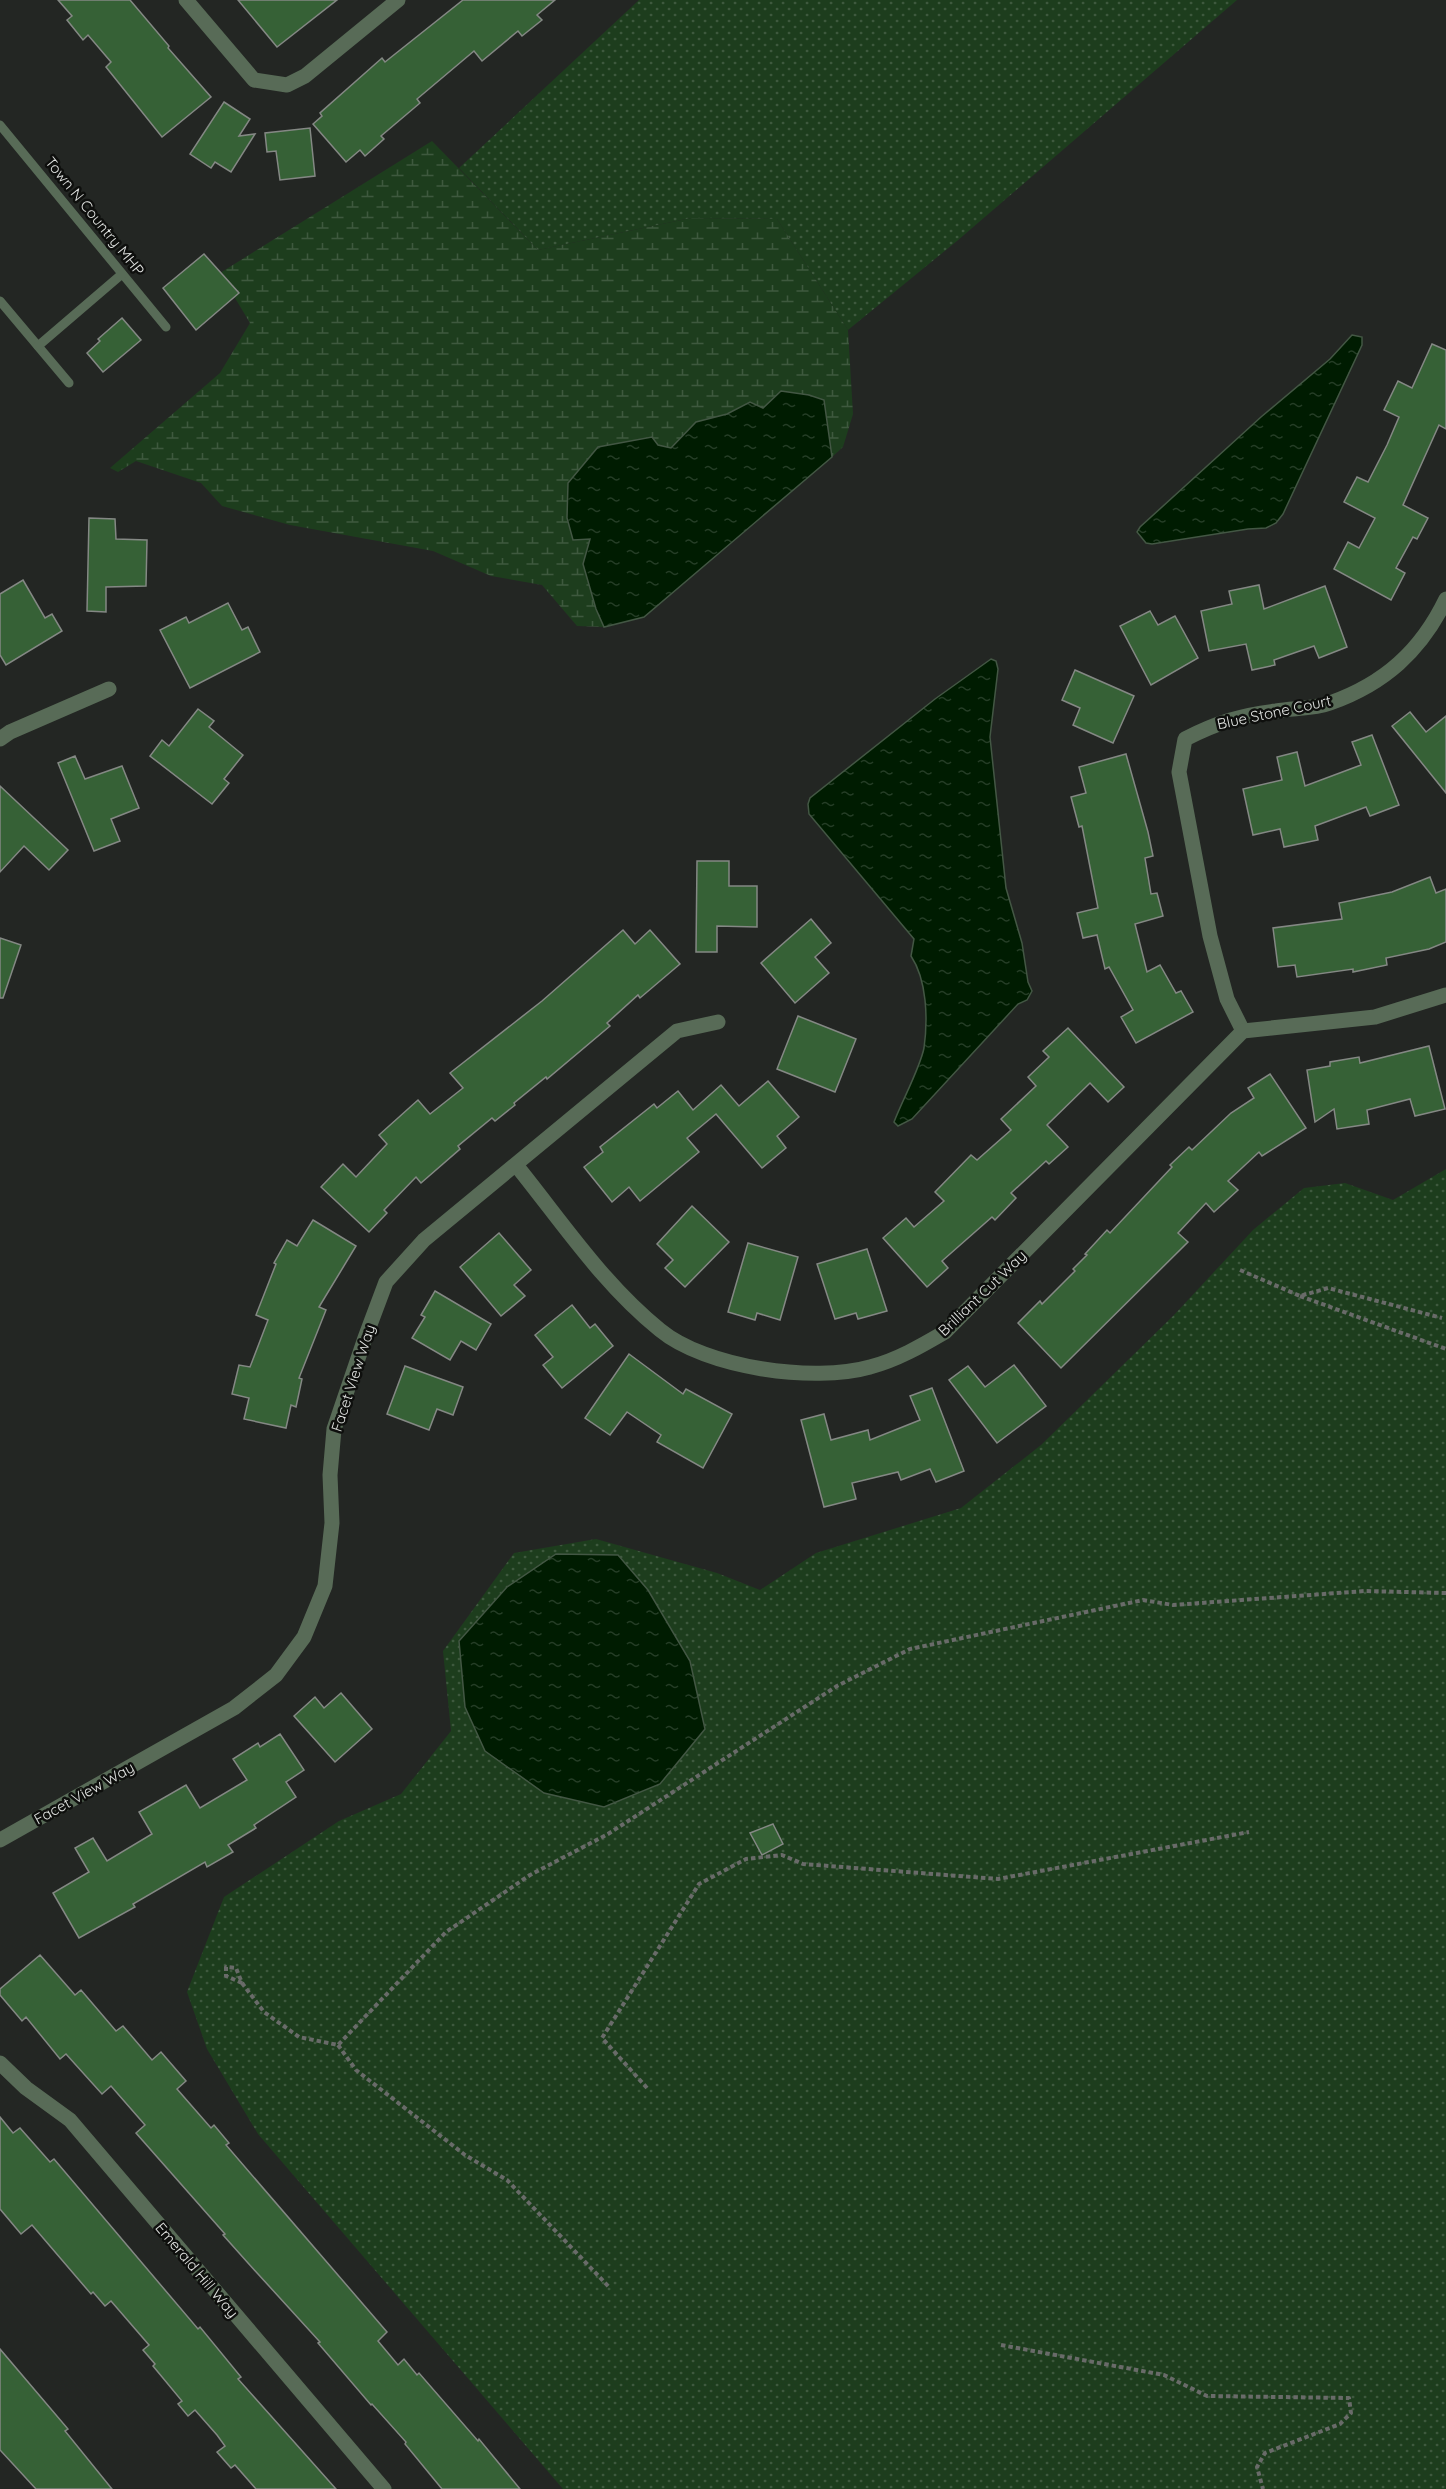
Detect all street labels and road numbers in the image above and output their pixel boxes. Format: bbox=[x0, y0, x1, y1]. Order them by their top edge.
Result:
street label: Town N Country MHP bbox=[41, 153, 149, 279]
street label: Blue Stone Court bbox=[1215, 691, 1333, 733]
street label: Brilliant Cut Way bbox=[934, 1246, 1030, 1340]
street label: Facet View Way bbox=[327, 1322, 379, 1434]
street label: Facet View Way bbox=[31, 1758, 137, 1828]
street label: Emerald Hill Way bbox=[152, 2218, 242, 2322]

